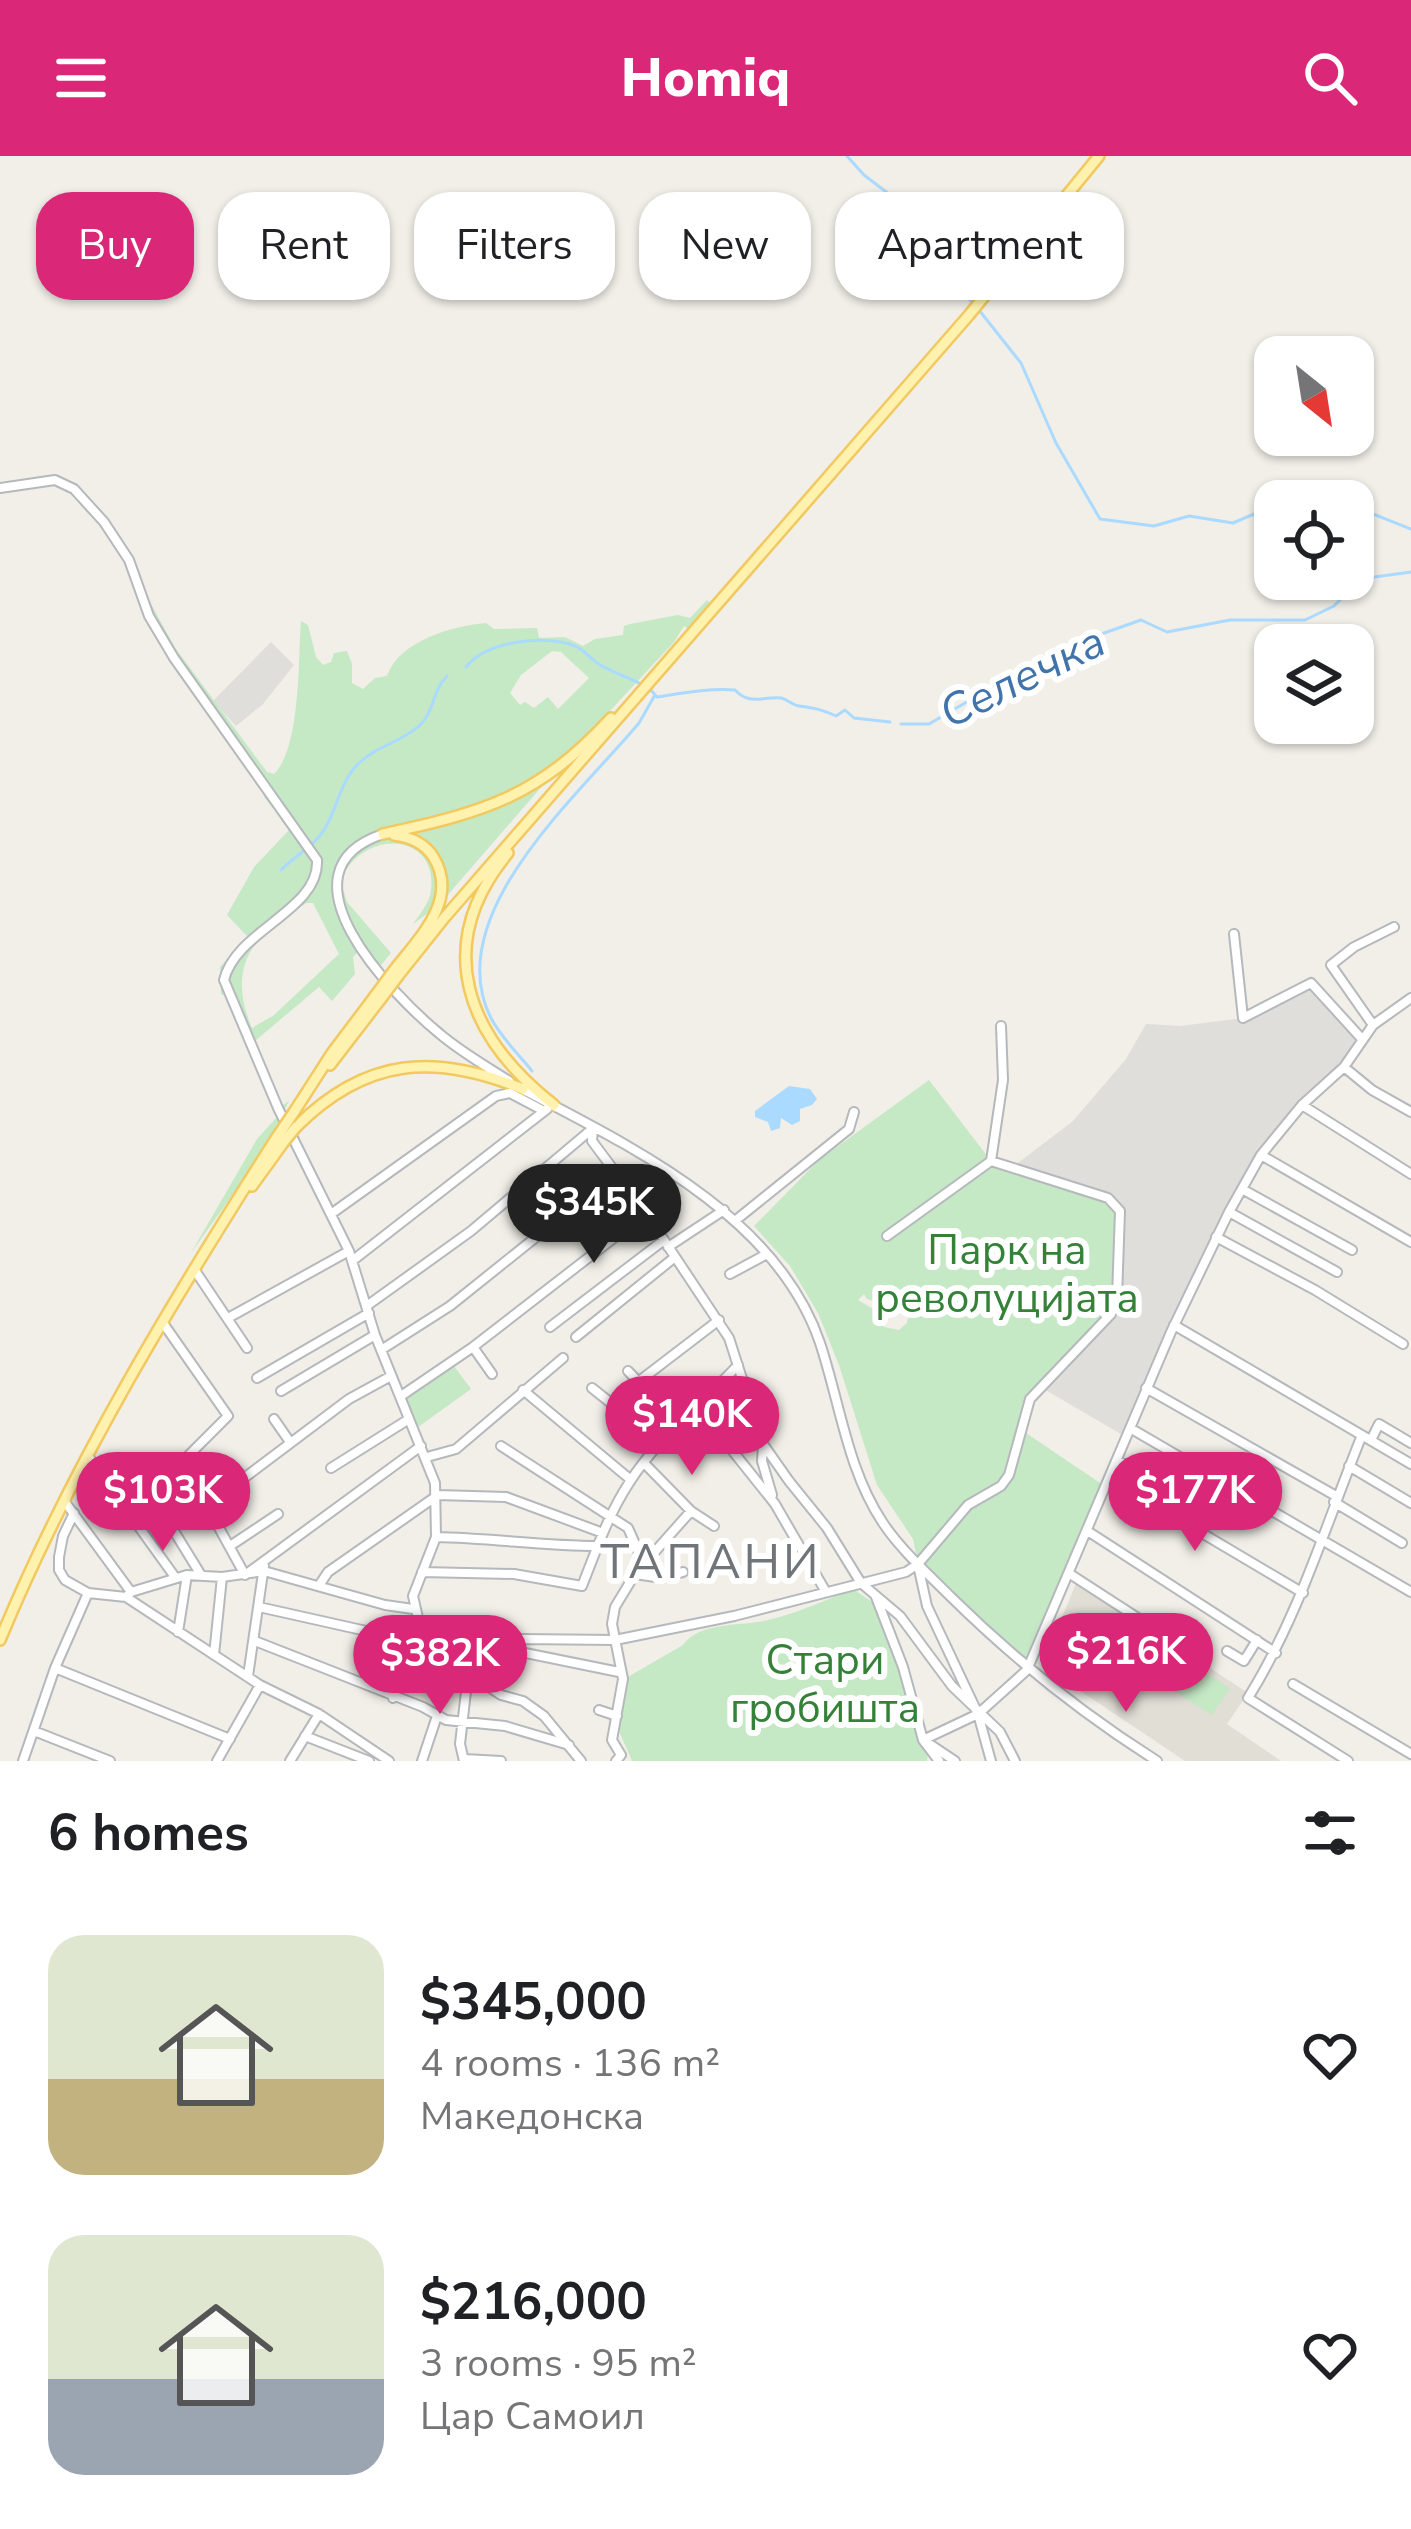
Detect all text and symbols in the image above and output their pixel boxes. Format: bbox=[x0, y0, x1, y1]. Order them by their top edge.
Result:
text: Homiq bbox=[621, 41, 790, 115]
icon: menu bbox=[48, 45, 114, 111]
icon: search bbox=[1297, 45, 1363, 111]
chip: Buy bbox=[36, 192, 194, 300]
chip: Rent bbox=[218, 192, 390, 300]
chip: Filters bbox=[414, 192, 615, 300]
chip: New bbox=[639, 192, 811, 300]
chip: Apartment bbox=[835, 192, 1124, 300]
north arrow bbox=[1254, 336, 1374, 456]
map controls bbox=[1254, 336, 1374, 744]
button: locate bbox=[1254, 480, 1374, 600]
water label: Селечка bbox=[930, 611, 1116, 744]
button: layers bbox=[1254, 624, 1374, 744]
pin: $345K bbox=[510, 1164, 678, 1266]
text: $345K bbox=[534, 1176, 654, 1229]
park label: Парк на револуцијата bbox=[875, 1222, 1139, 1327]
pin: $140K bbox=[608, 1376, 776, 1478]
text: $140K bbox=[632, 1388, 752, 1441]
pin: $103K bbox=[79, 1452, 247, 1554]
pin: $177K bbox=[1111, 1452, 1279, 1554]
text: $103K bbox=[103, 1464, 223, 1517]
text: $177K bbox=[1135, 1464, 1255, 1517]
district label: ТАПАНИ bbox=[600, 1529, 822, 1595]
pin: $216K bbox=[1042, 1613, 1210, 1715]
pin: $382K bbox=[356, 1615, 524, 1717]
text: $216K bbox=[1066, 1625, 1186, 1678]
text: $382K bbox=[380, 1627, 500, 1680]
park label: Стари гробишта bbox=[730, 1632, 920, 1737]
text: 6 homes bbox=[48, 1798, 249, 1868]
icon: filters bbox=[1297, 1800, 1363, 1866]
text: $345,000 bbox=[420, 1967, 647, 2037]
icon: home bbox=[144, 1983, 288, 2127]
icon: heart bbox=[1297, 2022, 1363, 2088]
text: 4 rooms · 136 m² bbox=[420, 2037, 720, 2090]
text: Македонска bbox=[420, 2090, 644, 2143]
text: $216,000 bbox=[420, 2267, 647, 2337]
icon: home bbox=[144, 2283, 288, 2427]
icon: heart bbox=[1297, 2322, 1363, 2388]
text: 3 rooms · 95 m² bbox=[420, 2337, 697, 2390]
text: Цар Самоил bbox=[420, 2390, 645, 2443]

